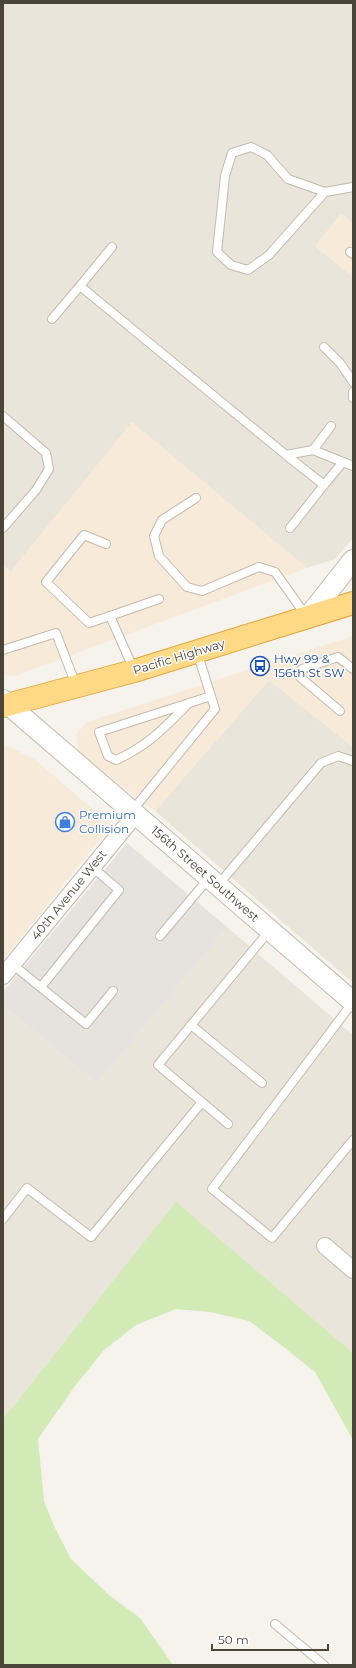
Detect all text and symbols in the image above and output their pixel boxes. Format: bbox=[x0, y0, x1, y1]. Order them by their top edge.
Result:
street label: Pacific Highway bbox=[131, 635, 227, 678]
place label: Hwy 99 & 156th St SW bbox=[274, 651, 345, 680]
bus stop icon: Hwy 99 & 156th St SW bbox=[249, 655, 271, 677]
place label: Premium Collision bbox=[79, 807, 136, 836]
shop icon: Premium Collision bbox=[54, 811, 76, 833]
street label: 156th Street Southwest bbox=[148, 823, 262, 925]
street label: 40th Avenue West bbox=[28, 847, 110, 943]
scale bar bbox=[212, 1626, 328, 1652]
text: 50 m bbox=[218, 1632, 249, 1647]

